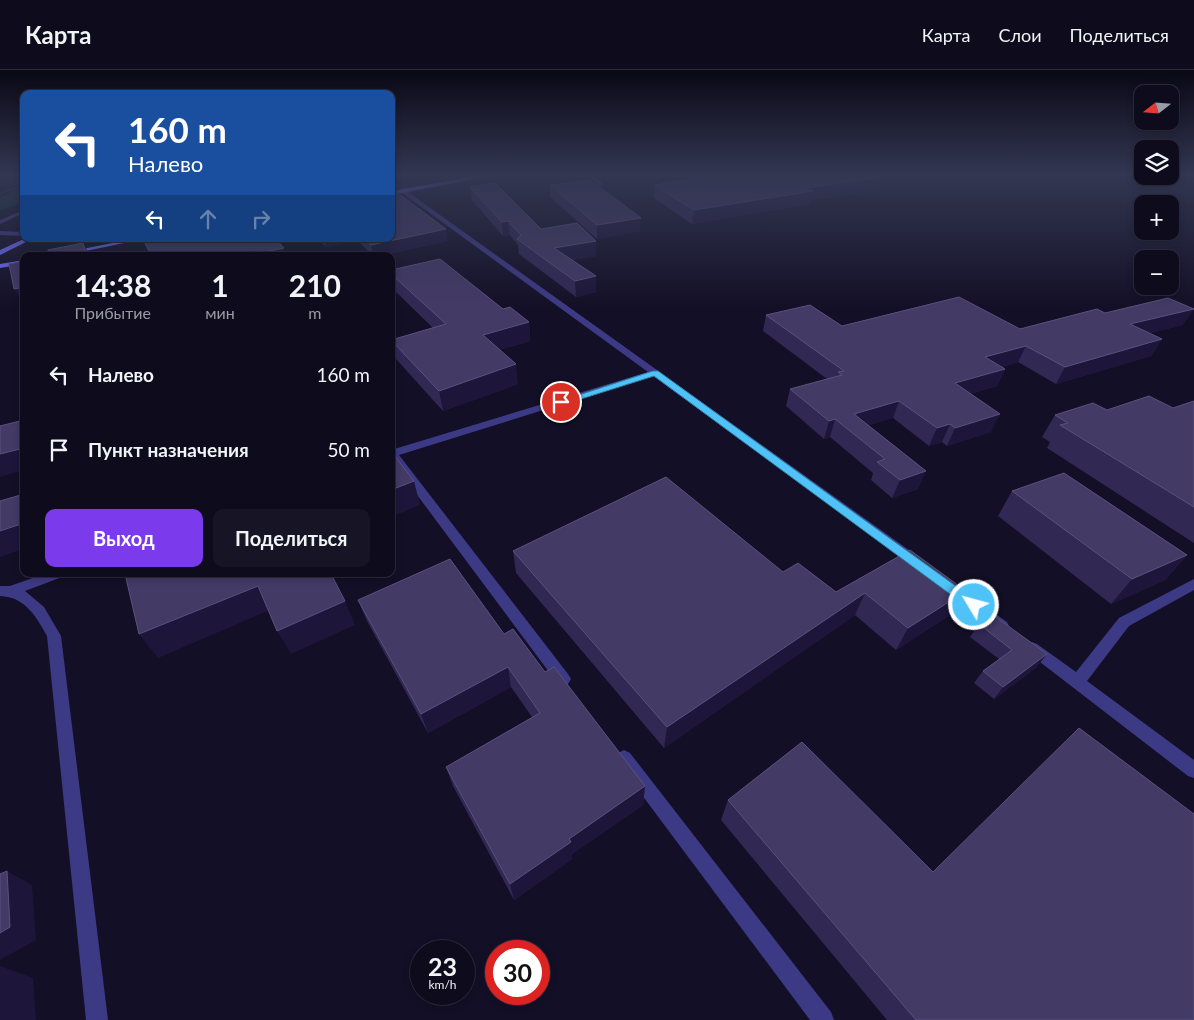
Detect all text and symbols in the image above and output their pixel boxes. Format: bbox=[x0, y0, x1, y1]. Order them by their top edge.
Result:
text: Карта bbox=[25, 20, 92, 49]
text: Карта bbox=[922, 24, 970, 46]
text: Слои bbox=[998, 24, 1042, 46]
text: Поделиться bbox=[1070, 24, 1169, 46]
north arrow bbox=[1134, 85, 1179, 130]
map controls bbox=[1134, 85, 1179, 295]
text: 160 m bbox=[128, 108, 227, 150]
icon: left bbox=[45, 110, 110, 175]
button: layers bbox=[1134, 140, 1179, 185]
text: Налево bbox=[128, 150, 203, 177]
button: + bbox=[1134, 195, 1179, 240]
icon: left bbox=[141, 205, 169, 233]
icon: ahead bbox=[194, 205, 222, 233]
icon: right bbox=[247, 205, 275, 233]
button: − bbox=[1134, 250, 1179, 295]
text: 14:38 bbox=[74, 267, 151, 303]
text: 1 bbox=[211, 267, 229, 303]
text: 210 bbox=[289, 267, 341, 303]
text: Прибытие bbox=[74, 303, 151, 322]
text: мин bbox=[205, 303, 235, 322]
text: m bbox=[308, 303, 321, 322]
icon: left bbox=[45, 361, 73, 389]
text: Налево bbox=[88, 363, 154, 386]
text: 160 m bbox=[316, 363, 370, 386]
pin bbox=[540, 381, 582, 423]
icon: arrive bbox=[547, 388, 575, 416]
icon: arrive bbox=[45, 436, 73, 464]
text: Пункт назначения bbox=[88, 438, 249, 461]
text: 50 m bbox=[327, 438, 370, 461]
button: Выход bbox=[45, 509, 203, 567]
button: Поделиться bbox=[213, 509, 370, 567]
position arrow bbox=[947, 578, 999, 630]
speed limit sign: 30 bbox=[485, 940, 550, 1005]
text: 23 bbox=[428, 951, 457, 981]
text: km/h bbox=[428, 977, 457, 992]

